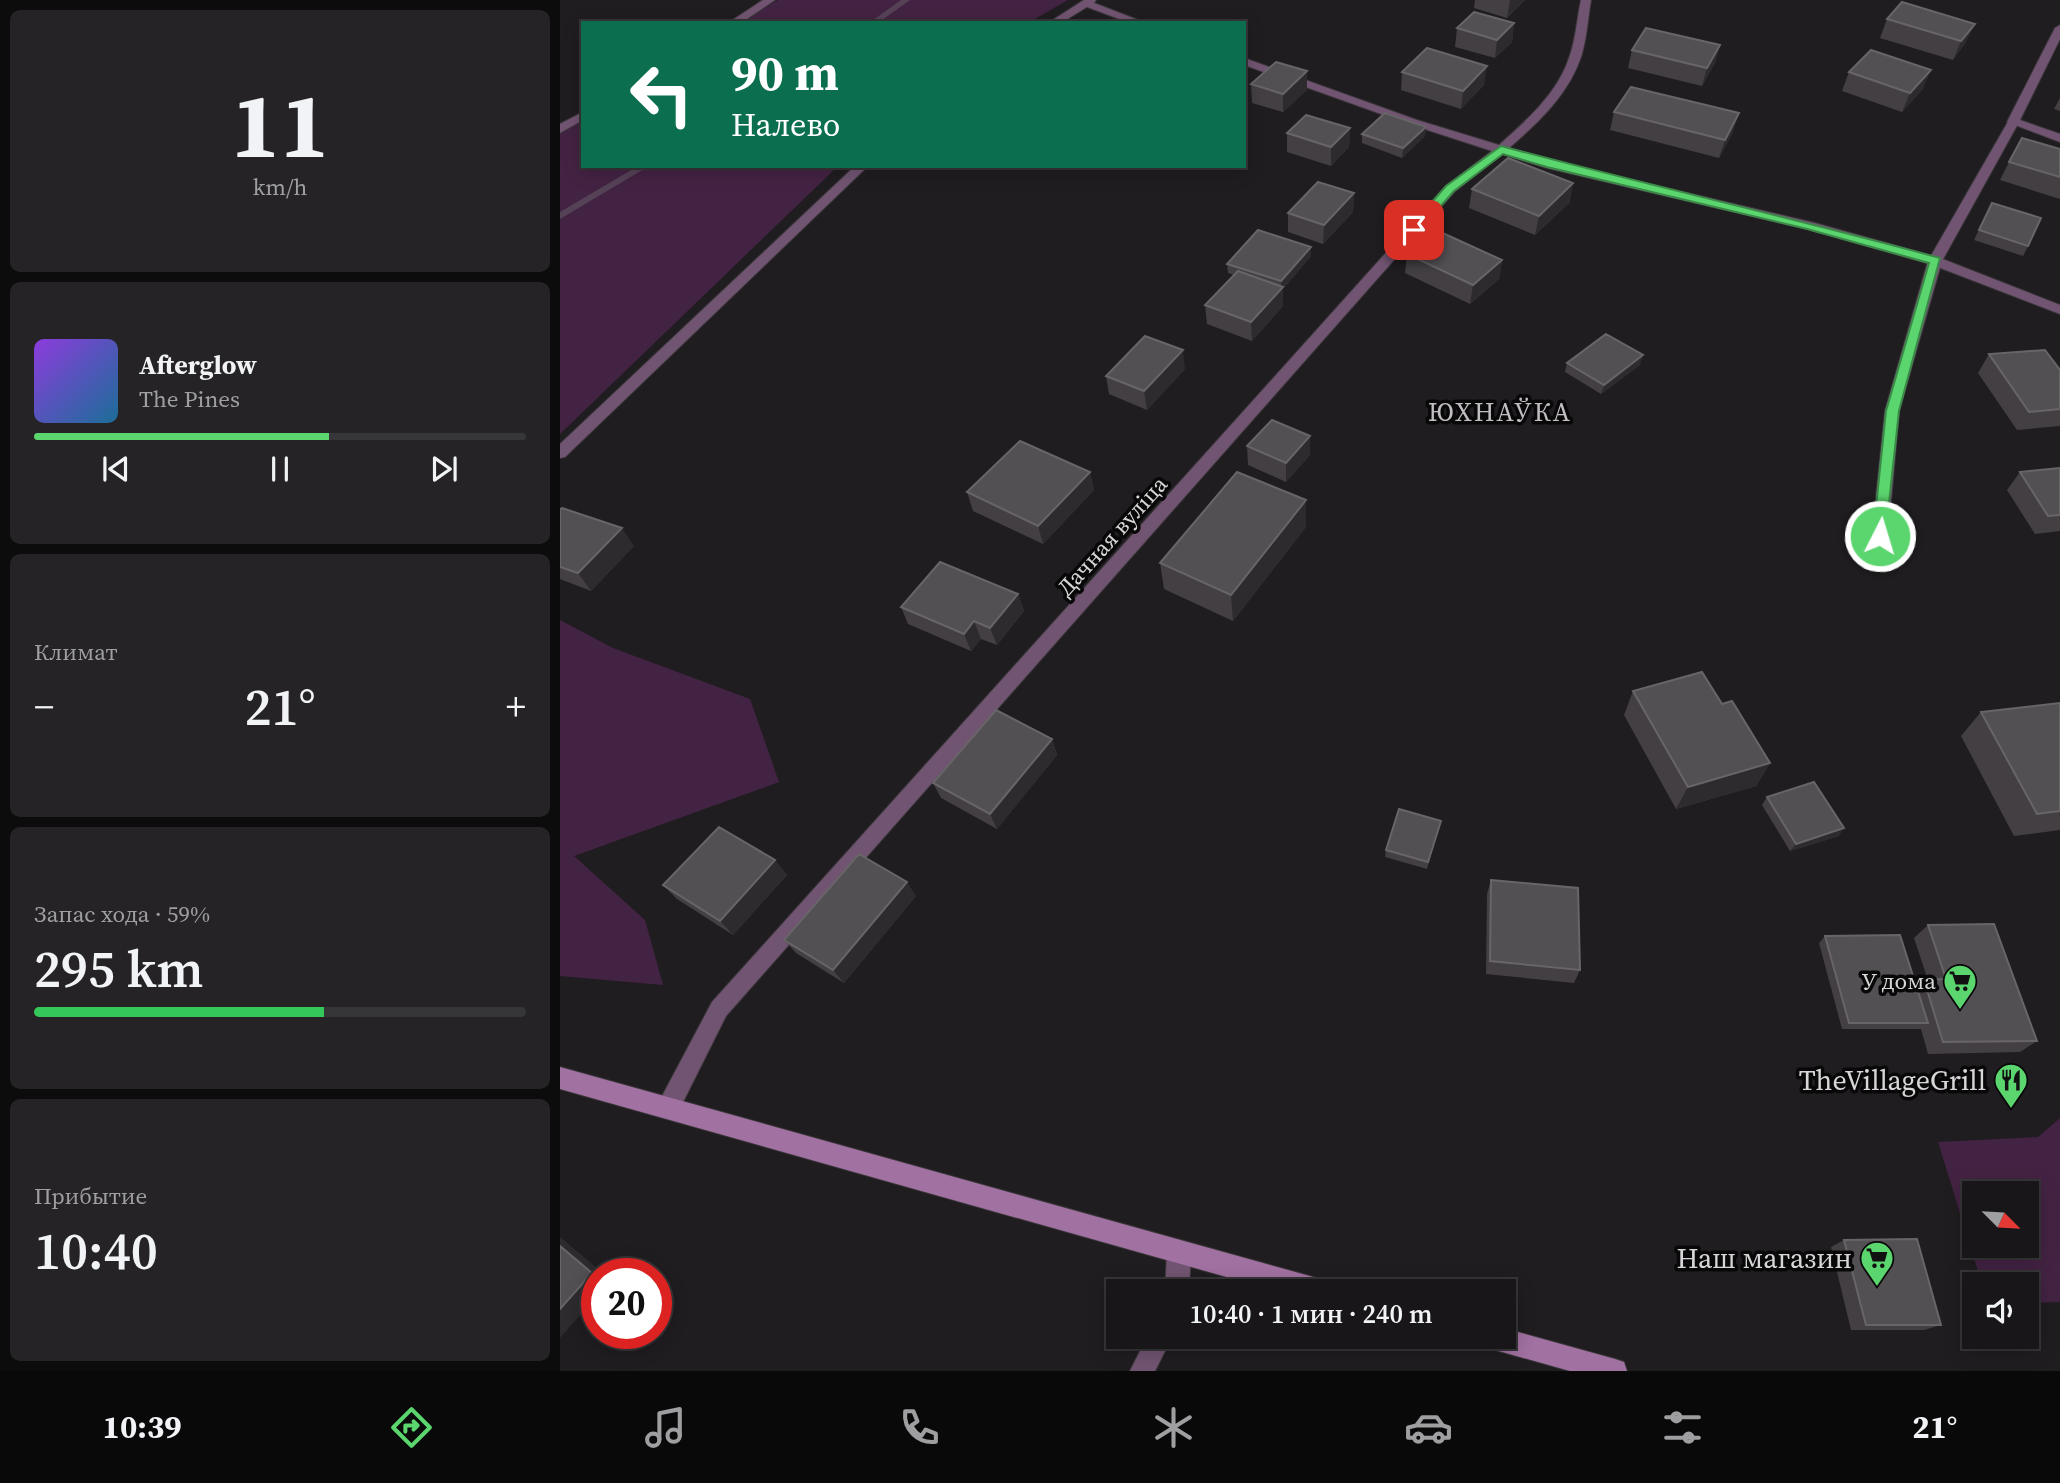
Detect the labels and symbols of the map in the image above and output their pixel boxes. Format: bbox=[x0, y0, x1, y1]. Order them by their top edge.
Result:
pin bbox=[1384, 200, 1444, 260]
district label: ЮХНАЎКА bbox=[1428, 394, 1572, 430]
street label: Дачная вуліца bbox=[1049, 469, 1175, 603]
position arrow bbox=[1843, 499, 1917, 573]
supermarket icon: У дома bbox=[1941, 962, 1979, 1011]
place label: У дома bbox=[1862, 965, 1936, 997]
place label: TheVillageGrill bbox=[1799, 1061, 1986, 1099]
restaurant icon: TheVillageGrill bbox=[1992, 1061, 2030, 1110]
north arrow bbox=[1962, 1181, 2039, 1258]
place label: Наш магазин bbox=[1676, 1239, 1852, 1277]
supermarket icon: Наш магазин bbox=[1858, 1239, 1896, 1288]
speed limit sign: 20 bbox=[581, 1258, 672, 1349]

